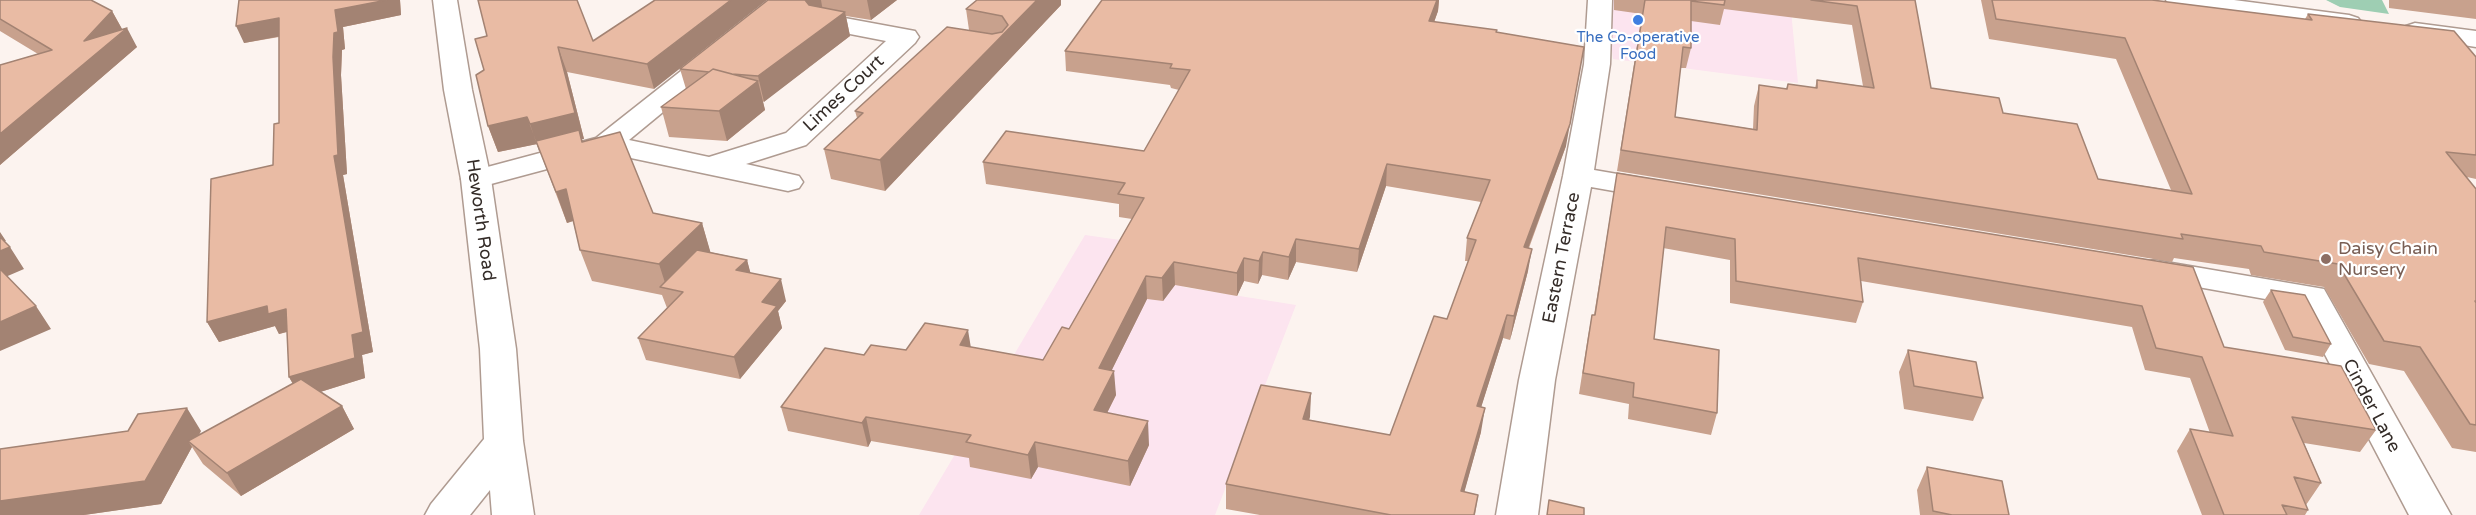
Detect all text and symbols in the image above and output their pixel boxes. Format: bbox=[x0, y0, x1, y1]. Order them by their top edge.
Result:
marker: The Co-operative Food bbox=[1631, 13, 1645, 27]
place label: The Co-operative Food bbox=[1577, 29, 1699, 64]
street label: Limes Court bbox=[799, 51, 889, 137]
street label: Heworth Road bbox=[461, 158, 499, 282]
street label: Eastern Terrace bbox=[1539, 191, 1585, 325]
place label: Daisy Chain Nursery bbox=[2338, 238, 2438, 280]
marker: Daisy Chain Nursery bbox=[2319, 252, 2333, 266]
street label: Cinder Lane bbox=[2337, 356, 2405, 456]

